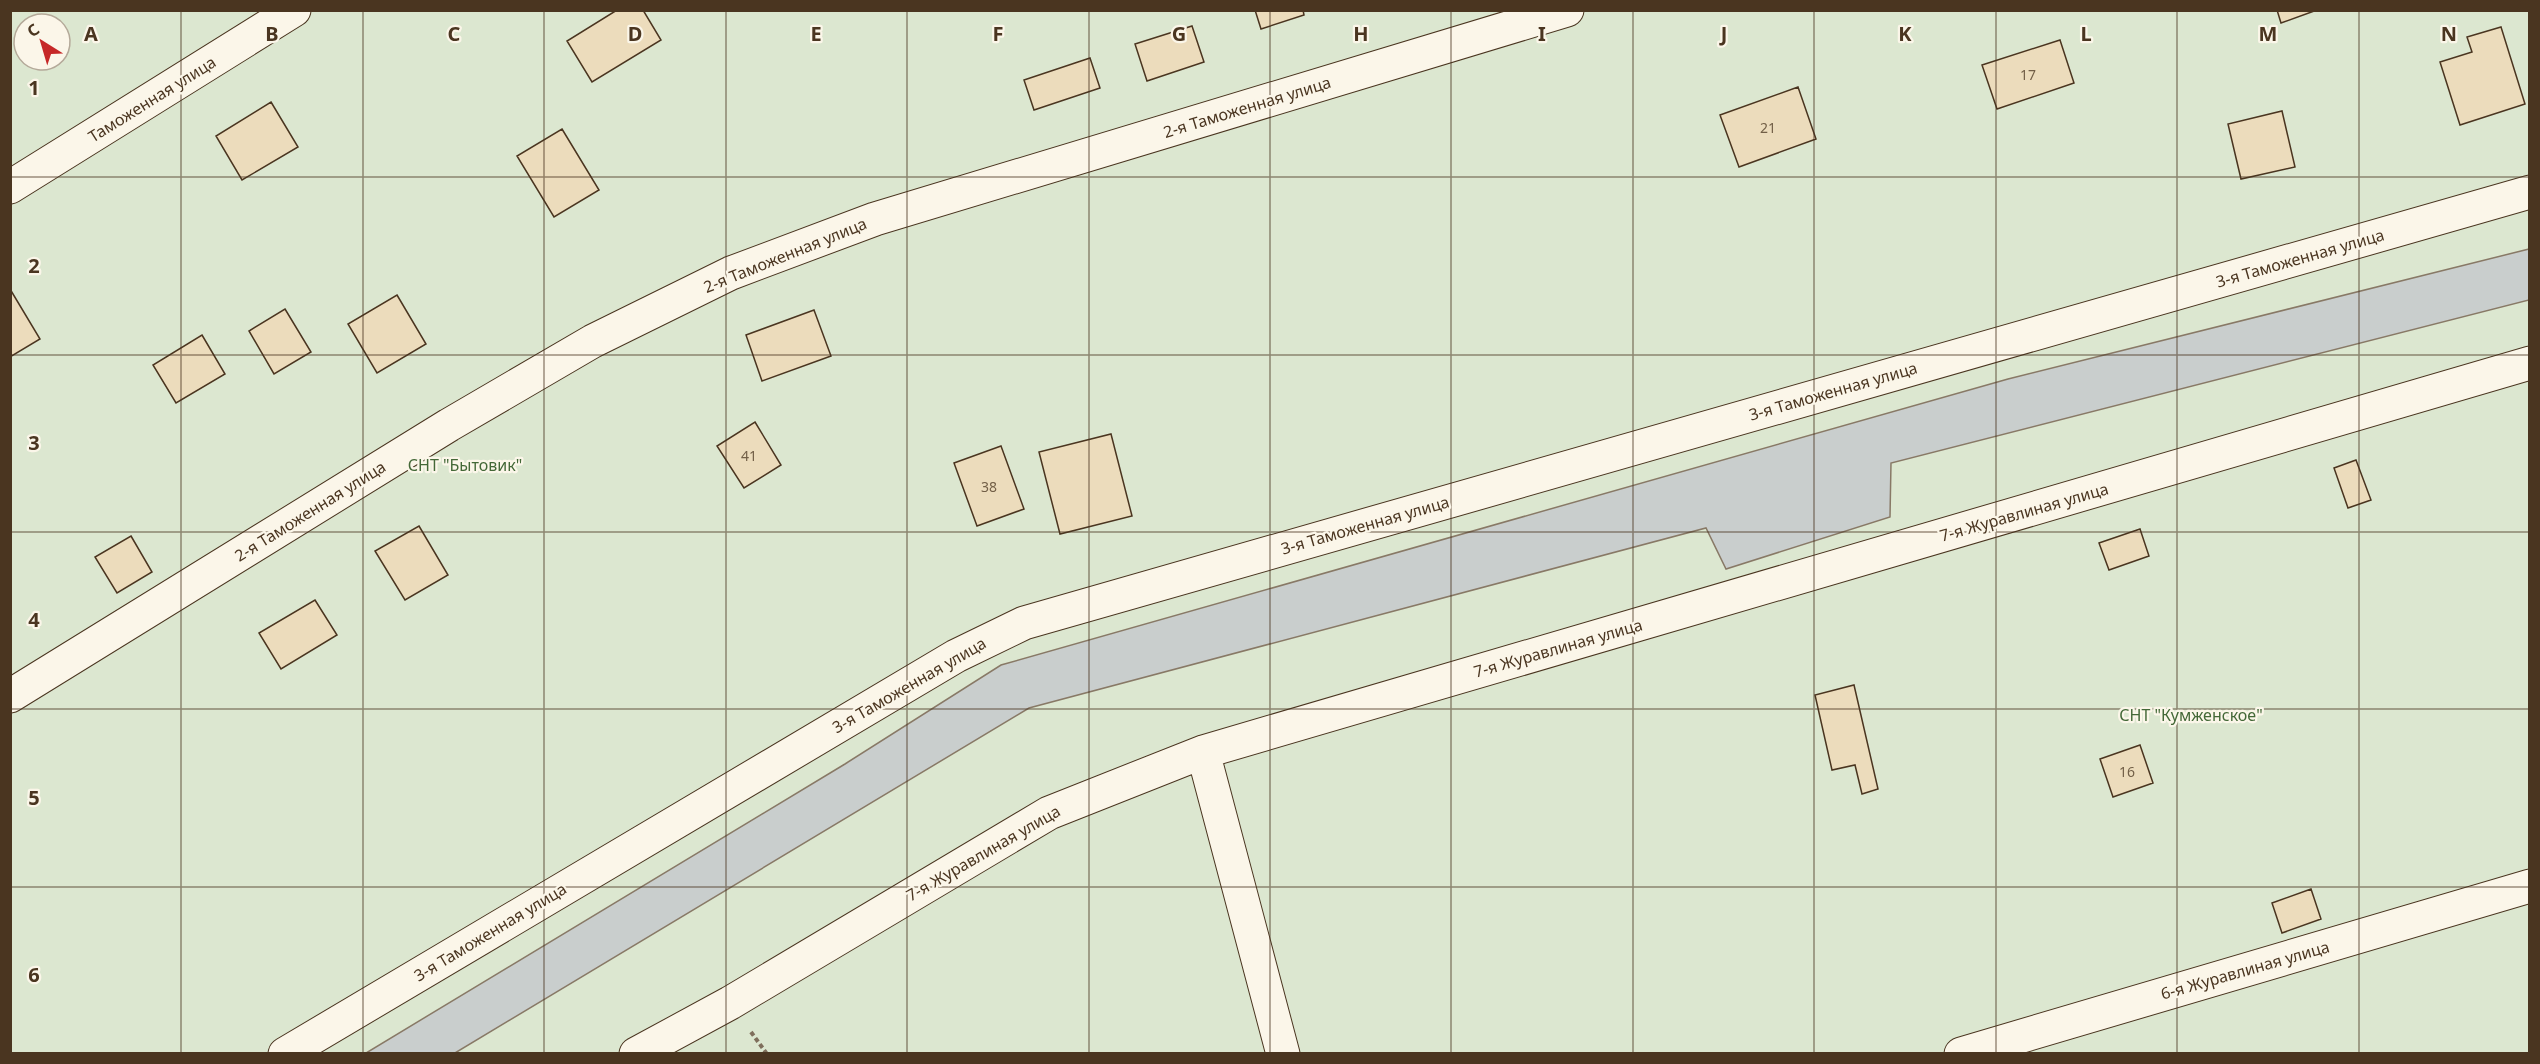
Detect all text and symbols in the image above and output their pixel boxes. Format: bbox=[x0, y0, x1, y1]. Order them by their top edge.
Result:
north arrow bbox=[12, 12, 72, 72]
text: С bbox=[22, 18, 44, 42]
text: A bbox=[84, 20, 98, 47]
text: B bbox=[265, 20, 279, 47]
text: C bbox=[448, 20, 461, 47]
text: D bbox=[628, 20, 642, 47]
text: E bbox=[810, 20, 822, 47]
text: F bbox=[993, 20, 1003, 47]
text: G bbox=[1172, 20, 1186, 47]
text: H bbox=[1353, 20, 1369, 47]
text: I bbox=[1538, 20, 1546, 47]
text: J bbox=[1719, 20, 1727, 47]
text: K bbox=[1898, 20, 1912, 47]
text: L bbox=[2080, 20, 2092, 47]
text: M bbox=[2259, 20, 2277, 47]
text: N bbox=[2441, 20, 2457, 47]
street label: Таможенная улица bbox=[84, 51, 220, 147]
house number: 17 bbox=[2020, 65, 2036, 84]
street label: 2-я Таможенная улица bbox=[1160, 71, 1334, 143]
text: 1 bbox=[28, 74, 40, 101]
house number: 21 bbox=[1760, 118, 1776, 137]
street label: 2-я Таможенная улица bbox=[700, 212, 870, 298]
street label: 3-я Таможенная улица bbox=[2213, 223, 2387, 293]
text: 2 bbox=[28, 252, 40, 279]
street label: 3-я Таможенная улица bbox=[1746, 356, 1920, 426]
text: 3 bbox=[28, 429, 40, 456]
house number: 41 bbox=[741, 446, 757, 465]
park label: СНТ "Бытовик" bbox=[408, 454, 522, 476]
street label: 2-я Таможенная улица bbox=[230, 455, 390, 567]
house number: 38 bbox=[981, 477, 997, 496]
street label: 7-я Журавлиная улица bbox=[1937, 477, 2111, 547]
street label: 3-я Таможенная улица bbox=[1278, 490, 1452, 560]
text: 4 bbox=[28, 606, 40, 633]
street label: 7-я Журавлиная улица bbox=[1471, 613, 1645, 683]
street label: 3-я Таможенная улица bbox=[828, 632, 990, 738]
park label: СНТ "Кумженское" bbox=[2119, 704, 2263, 726]
house number: 16 bbox=[2119, 762, 2135, 781]
text: 5 bbox=[28, 784, 40, 811]
street label: 7-я Журавлиная улица bbox=[902, 800, 1064, 906]
street label: 3-я Таможенная улица bbox=[410, 878, 570, 986]
street label: 6-я Журавлиная улица bbox=[2158, 935, 2332, 1005]
text: 6 bbox=[28, 961, 40, 988]

